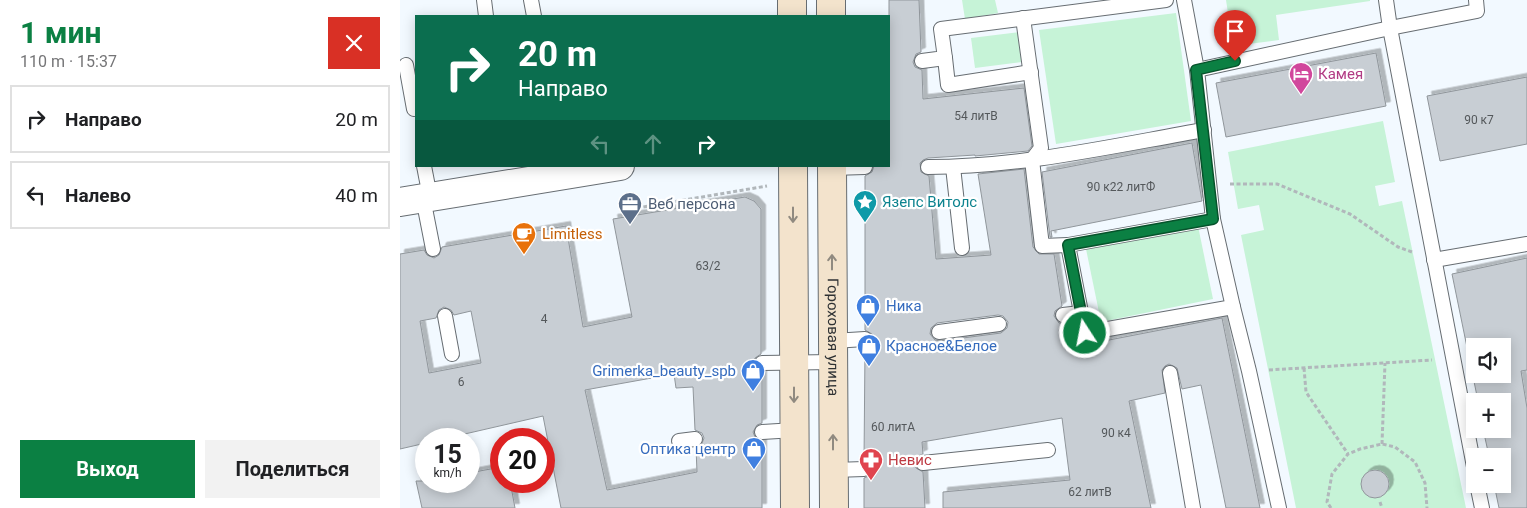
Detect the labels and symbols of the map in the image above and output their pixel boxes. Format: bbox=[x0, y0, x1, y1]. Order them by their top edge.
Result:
pin bbox=[1214, 10, 1256, 61]
hotel icon: Камея bbox=[1288, 61, 1314, 95]
place label: Камея bbox=[1318, 65, 1363, 83]
house number: 54 литВ bbox=[954, 109, 998, 123]
house number: 90 к7 bbox=[1464, 113, 1494, 127]
house number: 90 к22 литФ bbox=[1087, 180, 1155, 194]
place icon: Язепс Витолс bbox=[852, 189, 878, 223]
office icon: Веб персона bbox=[617, 191, 643, 225]
place label: Язепс Витолс bbox=[882, 193, 977, 211]
place label: Веб персона bbox=[648, 195, 736, 213]
one-way arrow bbox=[788, 206, 798, 223]
cafe icon: Limitless bbox=[511, 221, 537, 255]
place label: Limitless bbox=[542, 225, 603, 243]
one-way arrow bbox=[827, 254, 837, 270]
house number: 63/2 bbox=[695, 259, 721, 273]
street label: Гороховая улица bbox=[824, 278, 842, 396]
shop icon: Ника bbox=[855, 293, 881, 327]
place label: Ника bbox=[886, 297, 922, 315]
position arrow bbox=[1058, 306, 1110, 358]
house number: 4 bbox=[541, 312, 548, 326]
shop icon: Красное&Белое bbox=[856, 333, 882, 367]
place label: Красное&Белое bbox=[886, 337, 997, 355]
shop icon: Grimerka_beauty_spb bbox=[740, 358, 766, 392]
place label: Grimerka_beauty_spb bbox=[592, 362, 736, 380]
house number: 6 bbox=[458, 375, 465, 389]
one-way arrow bbox=[789, 386, 799, 403]
house number: 60 литА bbox=[871, 420, 915, 434]
house number: 90 к4 bbox=[1101, 426, 1131, 440]
speed limit sign: 20 bbox=[490, 428, 555, 493]
one-way arrow bbox=[828, 434, 838, 450]
shop icon: Оптика центр bbox=[741, 436, 767, 470]
place label: Оптика центр bbox=[640, 440, 736, 458]
pharmacy icon: Невис bbox=[858, 447, 884, 481]
place label: Невис bbox=[888, 451, 932, 469]
house number: 62 литВ bbox=[1068, 485, 1112, 499]

